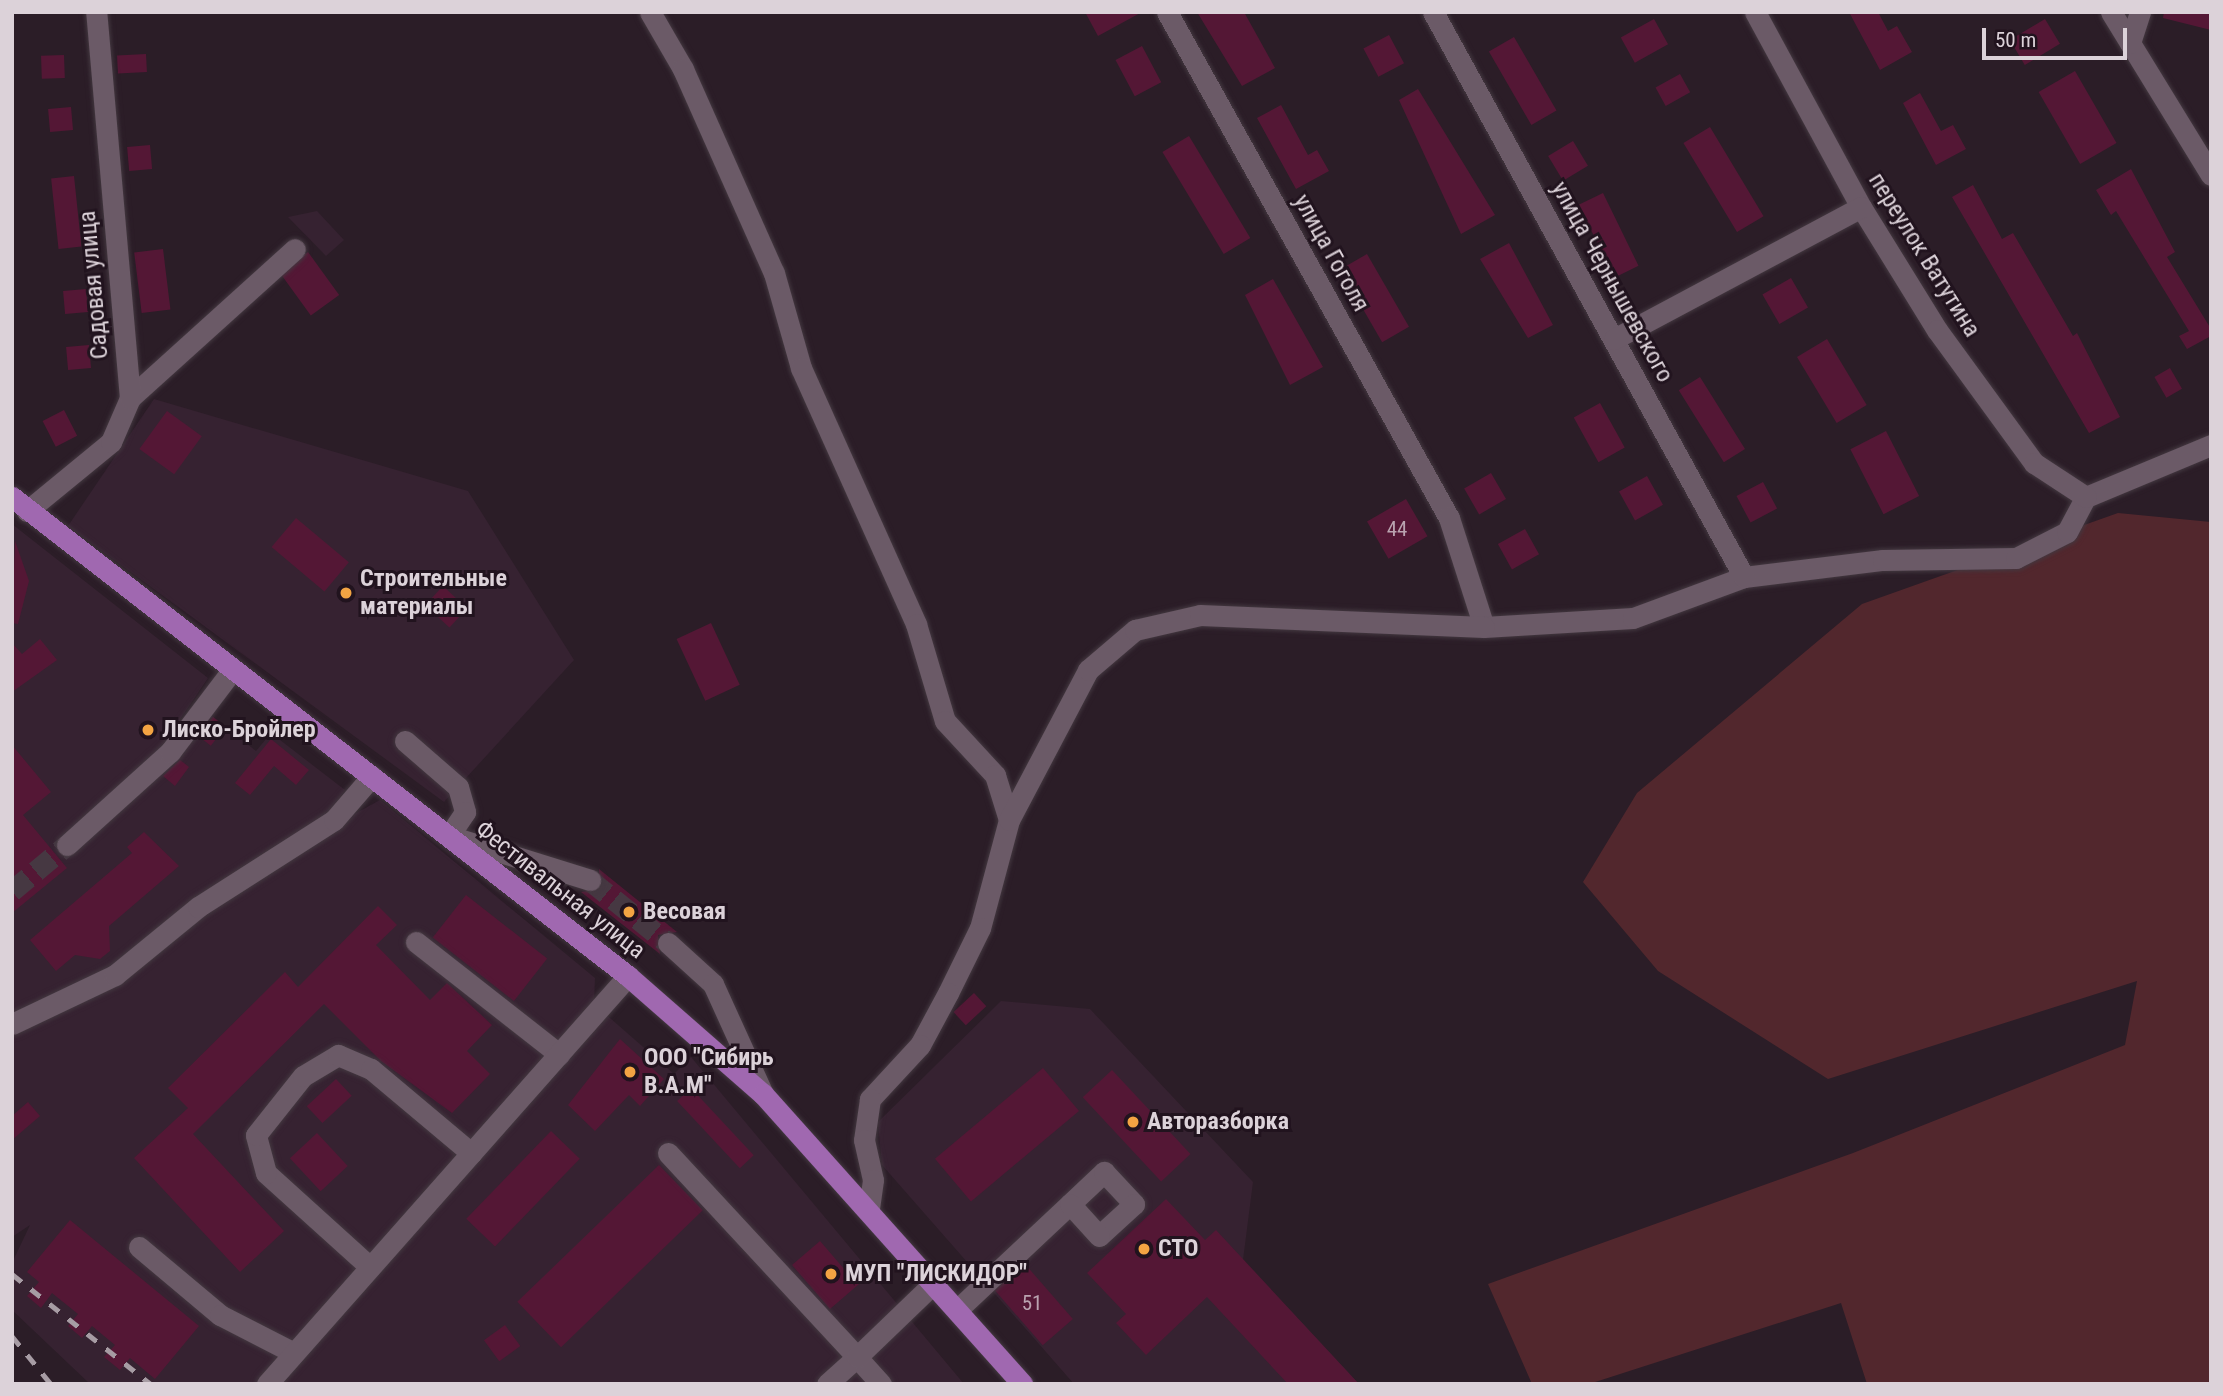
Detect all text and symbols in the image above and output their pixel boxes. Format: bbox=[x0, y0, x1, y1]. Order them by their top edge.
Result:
scale bar bbox=[1985, 14, 2130, 58]
text: 50 m bbox=[1995, 28, 2036, 52]
street label: переулок Ватутина bbox=[1862, 168, 1986, 342]
street label: улица Чернышевского bbox=[1545, 177, 1679, 387]
street label: улица Гоголя bbox=[1287, 189, 1375, 317]
street label: Садовая улица bbox=[73, 210, 115, 360]
house number: 44 bbox=[1387, 516, 1407, 542]
place label: Строительные материалы bbox=[360, 565, 507, 621]
marker: Строительные материалы bbox=[338, 585, 354, 601]
place label: Лиско-Бройлер bbox=[162, 716, 316, 744]
marker: Лиско-Бройлер bbox=[140, 722, 156, 738]
street label: Фестивальная улица bbox=[470, 815, 650, 965]
place label: Весовая bbox=[643, 898, 726, 926]
marker: Весовая bbox=[621, 904, 637, 920]
place label: ООО "Сибирь В.А.М" bbox=[644, 1044, 774, 1100]
marker: ООО "Сибирь В.А.М" bbox=[622, 1064, 638, 1080]
place label: Авторазборка bbox=[1147, 1108, 1289, 1136]
marker: Авторазборка bbox=[1125, 1114, 1141, 1130]
place label: СТО bbox=[1158, 1235, 1199, 1263]
marker: СТО bbox=[1136, 1241, 1152, 1257]
place label: МУП "ЛИСКИДОР" bbox=[845, 1260, 1027, 1288]
marker: МУП "ЛИСКИДОР" bbox=[823, 1266, 839, 1282]
house number: 51 bbox=[1022, 1290, 1042, 1316]

